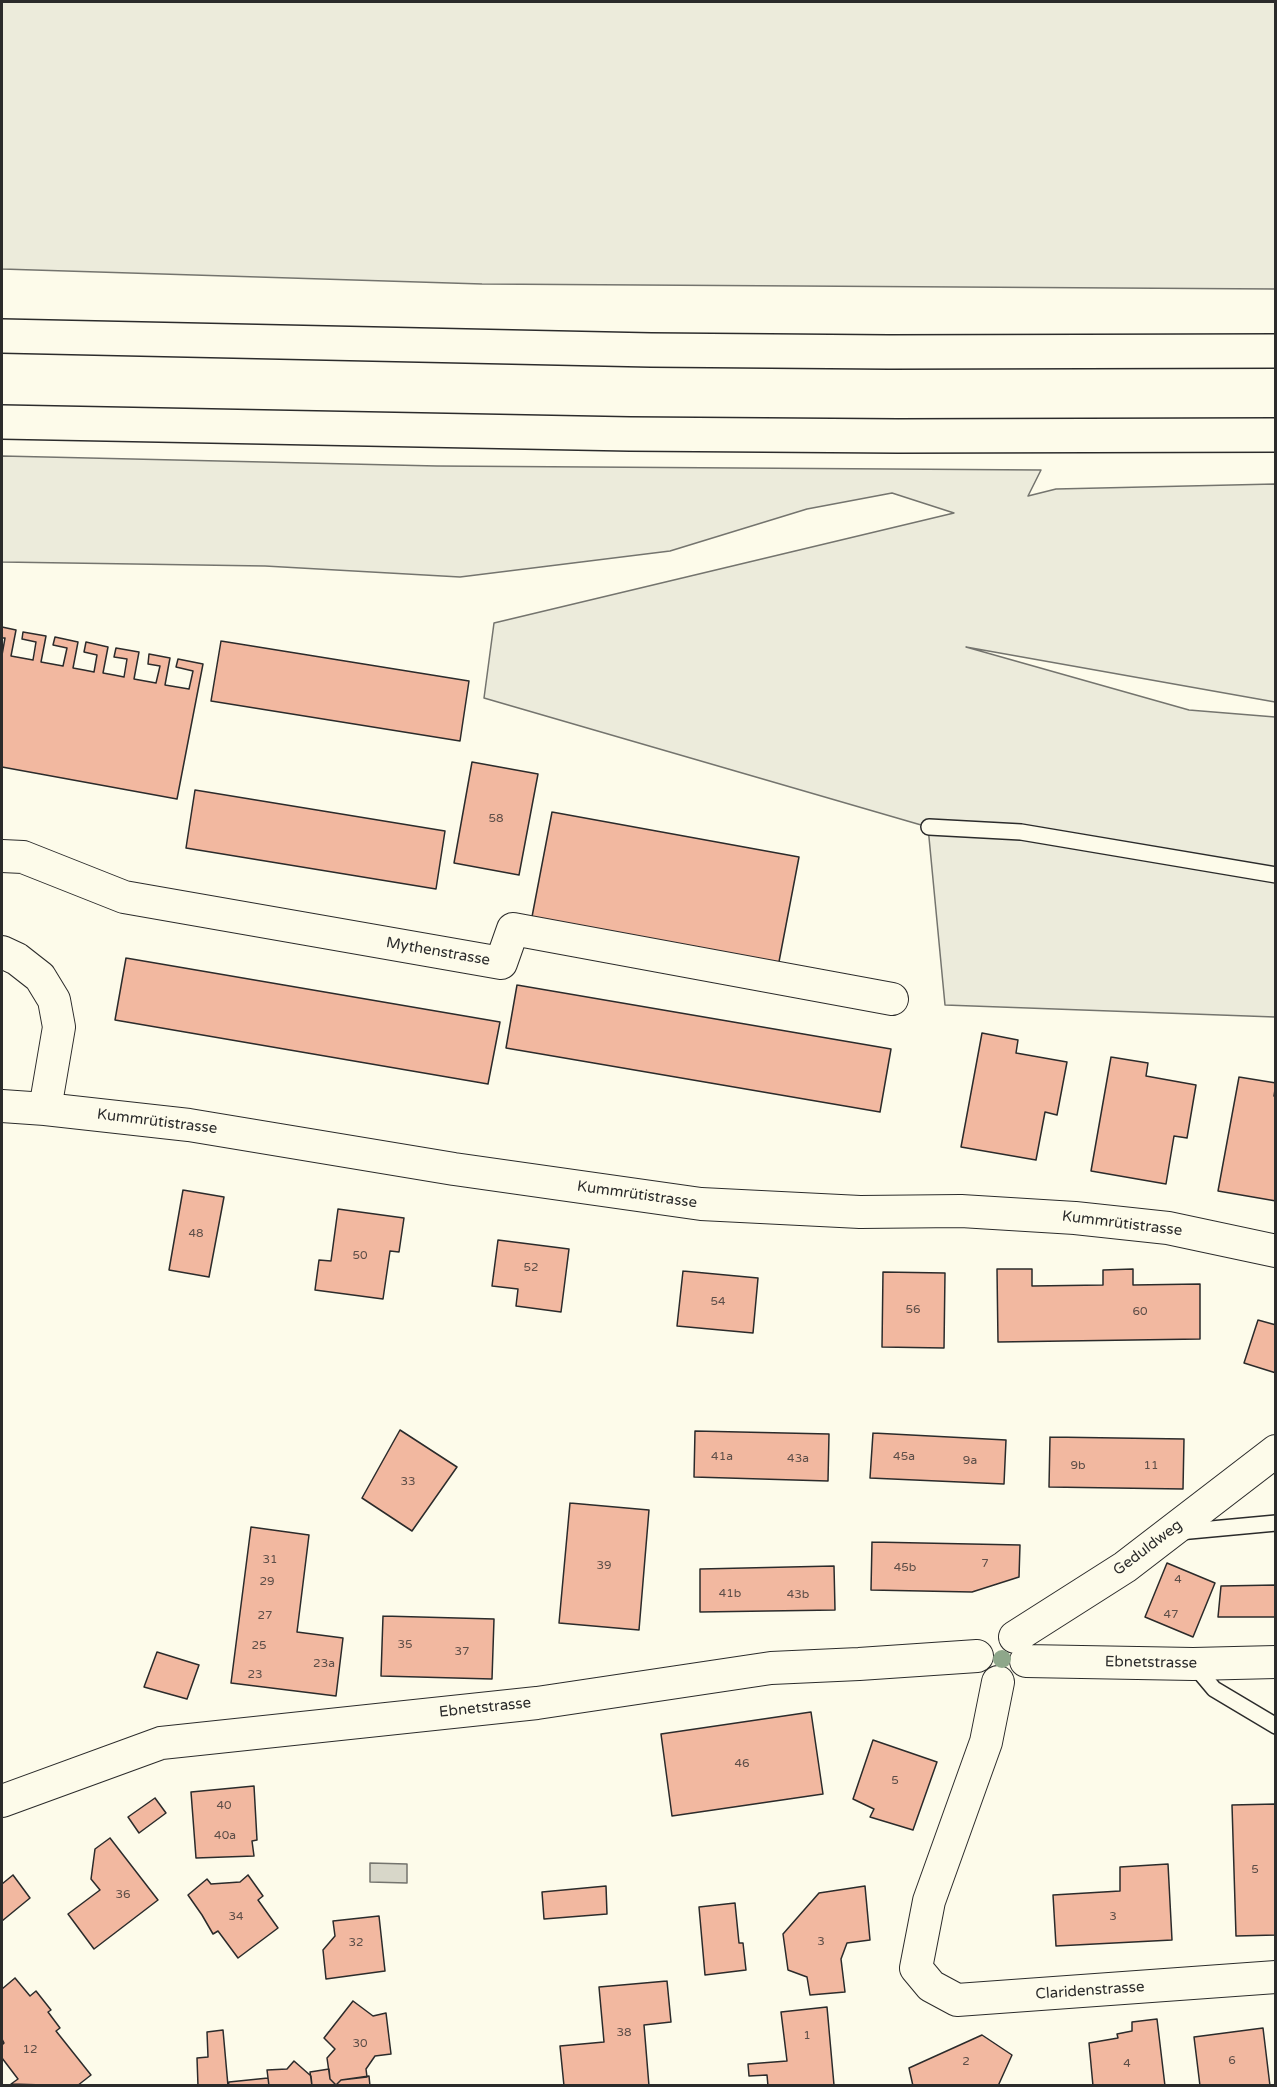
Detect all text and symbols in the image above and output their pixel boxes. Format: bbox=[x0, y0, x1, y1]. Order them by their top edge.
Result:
house number: 58 bbox=[488, 812, 504, 826]
street label: Mythenstrasse bbox=[385, 934, 491, 970]
street label: Kummrütistrasse bbox=[96, 1106, 218, 1138]
street label: Kummrütistrasse bbox=[576, 1178, 698, 1212]
street label: Kummrütistrasse bbox=[1061, 1208, 1183, 1240]
house number: 48 bbox=[188, 1227, 204, 1241]
house number: 50 bbox=[352, 1249, 368, 1263]
house number: 52 bbox=[523, 1261, 539, 1275]
house number: 54 bbox=[710, 1295, 726, 1309]
house number: 56 bbox=[905, 1303, 921, 1317]
house number: 60 bbox=[1132, 1305, 1148, 1319]
house number: 41a bbox=[711, 1450, 733, 1464]
house number: 45a bbox=[893, 1450, 915, 1464]
house number: 43a bbox=[787, 1452, 809, 1466]
house number: 9a bbox=[963, 1454, 977, 1468]
house number: 9b bbox=[1070, 1459, 1086, 1473]
house number: 11 bbox=[1143, 1459, 1159, 1473]
house number: 33 bbox=[400, 1475, 416, 1489]
street label: Geduldweg bbox=[1110, 1516, 1186, 1580]
house number: 31 bbox=[262, 1553, 278, 1567]
house number: 7 bbox=[981, 1557, 989, 1571]
house number: 39 bbox=[596, 1559, 612, 1573]
house number: 45b bbox=[894, 1561, 916, 1575]
house number: 4 bbox=[1174, 1573, 1182, 1587]
house number: 29 bbox=[259, 1575, 275, 1589]
house number: 41b bbox=[719, 1587, 741, 1601]
house number: 43b bbox=[787, 1588, 809, 1602]
house number: 47 bbox=[1163, 1608, 1179, 1622]
house number: 27 bbox=[257, 1609, 273, 1623]
house number: 35 bbox=[397, 1638, 413, 1652]
house number: 25 bbox=[251, 1639, 267, 1653]
house number: 37 bbox=[454, 1645, 470, 1659]
street label: Ebnetstrasse bbox=[1105, 1653, 1197, 1673]
house number: 23a bbox=[313, 1657, 335, 1671]
house number: 23 bbox=[247, 1668, 263, 1682]
street label: Ebnetstrasse bbox=[438, 1694, 532, 1722]
house number: 46 bbox=[734, 1757, 750, 1771]
house number: 5 bbox=[891, 1774, 899, 1788]
house number: 40 bbox=[216, 1799, 232, 1813]
house number: 40a bbox=[214, 1829, 236, 1843]
house number: 5 bbox=[1251, 1863, 1259, 1877]
house number: 36 bbox=[115, 1888, 131, 1902]
house number: 34 bbox=[228, 1910, 244, 1924]
house number: 3 bbox=[1109, 1910, 1117, 1924]
house number: 3 bbox=[817, 1935, 825, 1949]
house number: 32 bbox=[348, 1936, 364, 1950]
street label: Claridenstrasse bbox=[1035, 1978, 1145, 2004]
house number: 38 bbox=[616, 2026, 632, 2040]
house number: 1 bbox=[803, 2029, 811, 2043]
house number: 30 bbox=[352, 2037, 368, 2051]
house number: 12 bbox=[22, 2043, 38, 2057]
house number: 6 bbox=[1228, 2054, 1236, 2068]
house number: 2 bbox=[962, 2055, 970, 2069]
house number: 4 bbox=[1123, 2057, 1131, 2071]

